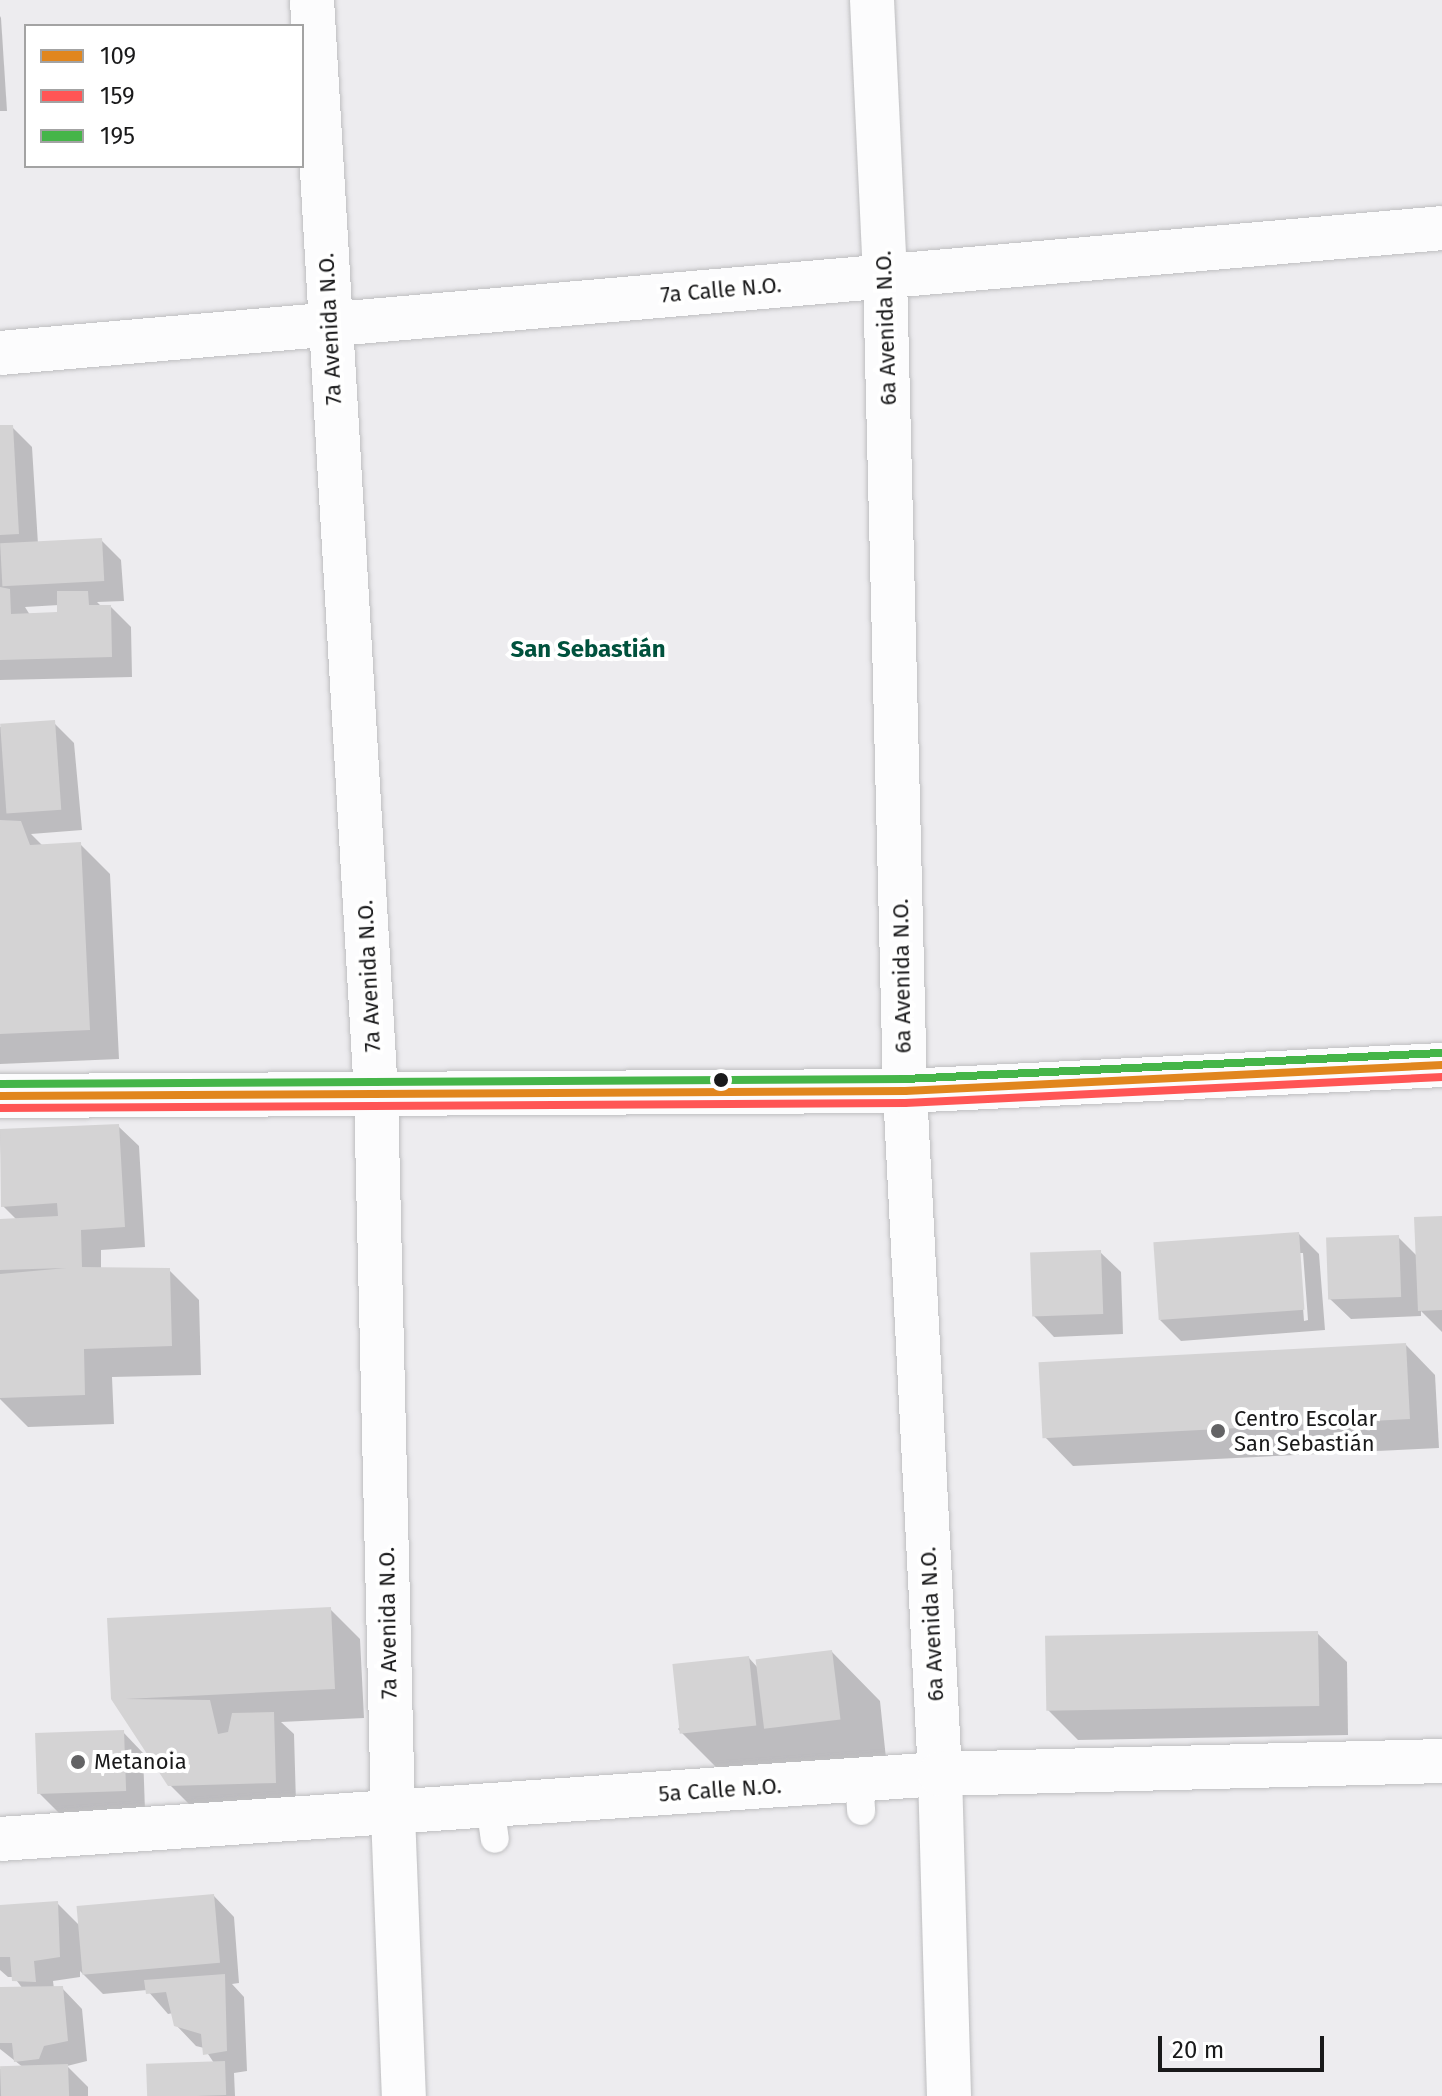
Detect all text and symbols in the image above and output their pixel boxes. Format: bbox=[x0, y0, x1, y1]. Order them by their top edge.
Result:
legend bbox=[24, 24, 304, 168]
text: 109 bbox=[100, 42, 136, 70]
text: 159 bbox=[100, 82, 135, 110]
text: 195 bbox=[100, 122, 135, 150]
street label: 6a Avenida N.O. bbox=[870, 250, 902, 406]
street label: 7a Avenida N.O. bbox=[313, 252, 347, 406]
street label: 7a Calle N.O. bbox=[659, 272, 783, 308]
district label: San Sebastián bbox=[510, 636, 666, 664]
street label: 6a Avenida N.O. bbox=[887, 898, 917, 1054]
street label: 7a Avenida N.O. bbox=[352, 899, 386, 1053]
unlabelled marker bbox=[713, 1072, 729, 1088]
place label: Centro Escolar San Sebastián bbox=[1234, 1405, 1377, 1456]
marker: Centro Escolar San Sebastián bbox=[1209, 1422, 1227, 1440]
street label: 6a Avenida N.O. bbox=[915, 1546, 949, 1702]
street label: 7a Avenida N.O. bbox=[373, 1547, 403, 1699]
place label: Metanoia bbox=[94, 1749, 187, 1775]
marker: Metanoia bbox=[69, 1753, 87, 1771]
street label: 5a Calle N.O. bbox=[658, 1773, 782, 1807]
scale bar bbox=[1162, 2020, 1328, 2070]
text: 20 m bbox=[1172, 2036, 1224, 2064]

